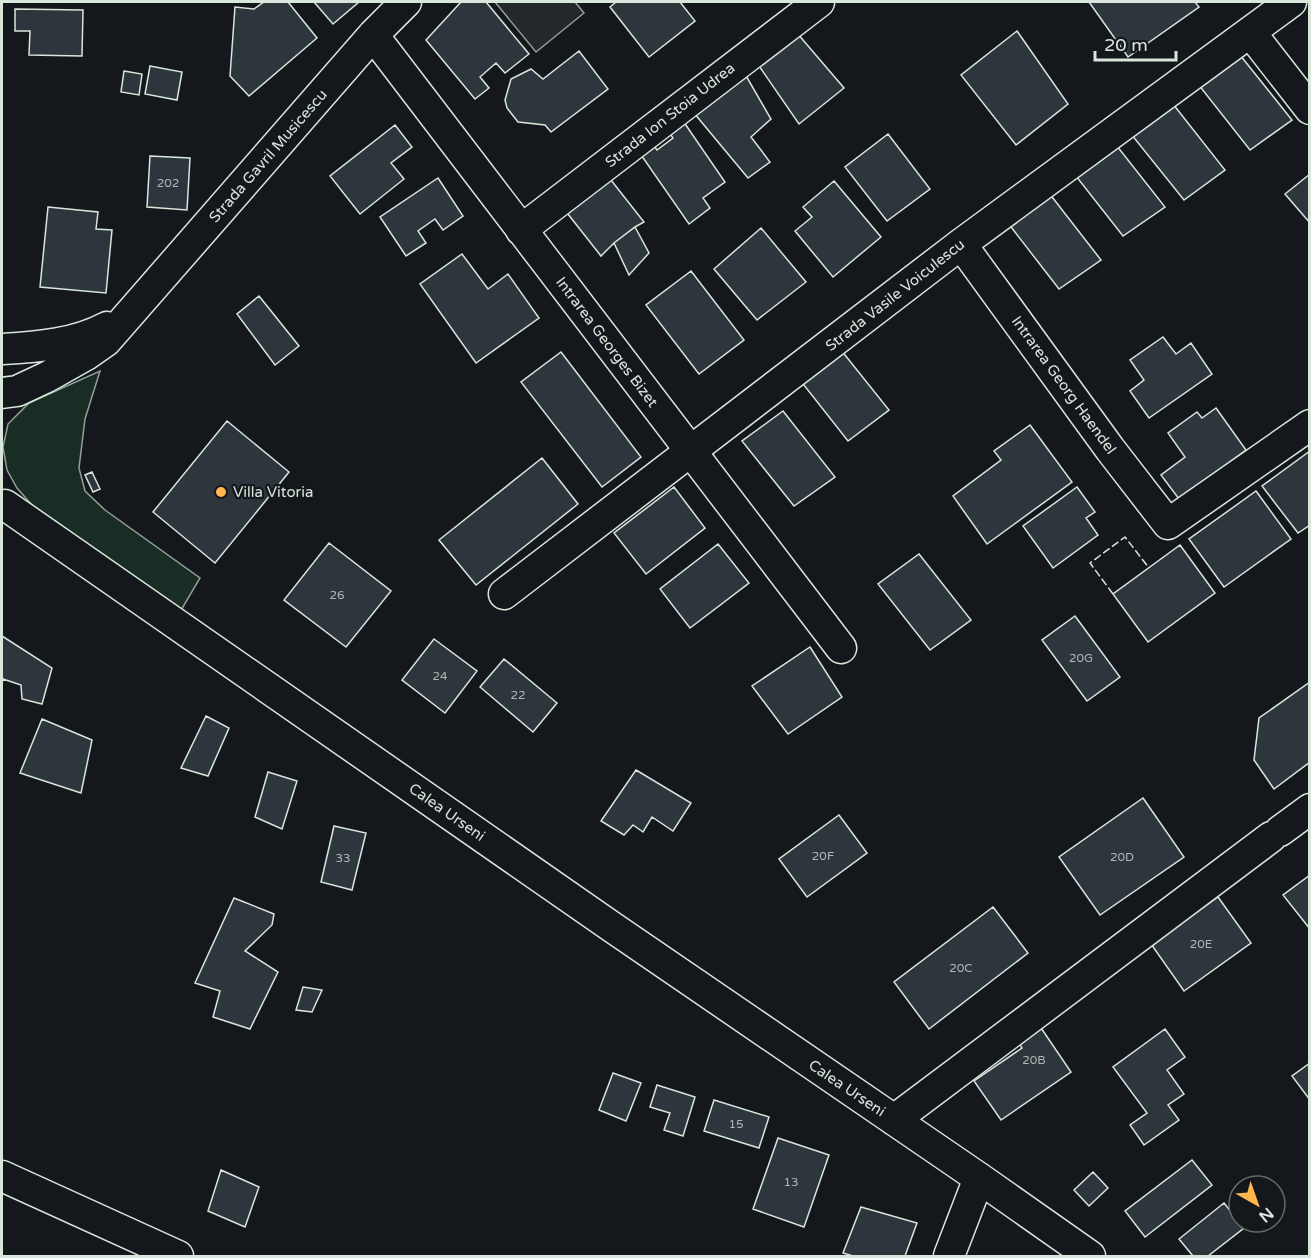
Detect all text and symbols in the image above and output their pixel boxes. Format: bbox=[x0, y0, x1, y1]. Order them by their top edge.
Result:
scale bar bbox=[1095, 24, 1176, 62]
text: 20 m bbox=[1104, 34, 1148, 56]
street label: Strada Ion Stoia Udrea bbox=[602, 59, 738, 171]
street label: Strada Gavril Musicescu bbox=[205, 86, 331, 226]
house number: 202 bbox=[157, 176, 179, 190]
street label: Strada Vasile Voiculescu bbox=[822, 235, 968, 355]
street label: Intrarea Georges Bizet bbox=[552, 273, 662, 411]
street label: Intrarea Georg Haendel bbox=[1008, 312, 1120, 458]
place label: Villa Vitoria bbox=[233, 483, 313, 501]
marker: Villa Vitoria bbox=[214, 485, 228, 499]
house number: 26 bbox=[329, 588, 345, 602]
house number: 20G bbox=[1069, 651, 1093, 665]
house number: 24 bbox=[432, 669, 448, 683]
house number: 22 bbox=[510, 688, 526, 702]
street label: Calea Urseni bbox=[405, 779, 489, 845]
house number: 20F bbox=[812, 849, 834, 863]
house number: 20D bbox=[1110, 850, 1134, 864]
house number: 33 bbox=[335, 851, 351, 865]
house number: 20E bbox=[1190, 937, 1213, 951]
house number: 20C bbox=[949, 961, 973, 975]
house number: 20B bbox=[1022, 1053, 1046, 1067]
street label: Calea Urseni bbox=[805, 1056, 889, 1120]
house number: 15 bbox=[728, 1117, 744, 1131]
north arrow bbox=[1227, 1174, 1287, 1234]
house number: 13 bbox=[783, 1175, 799, 1189]
text: N bbox=[1255, 1203, 1277, 1227]

